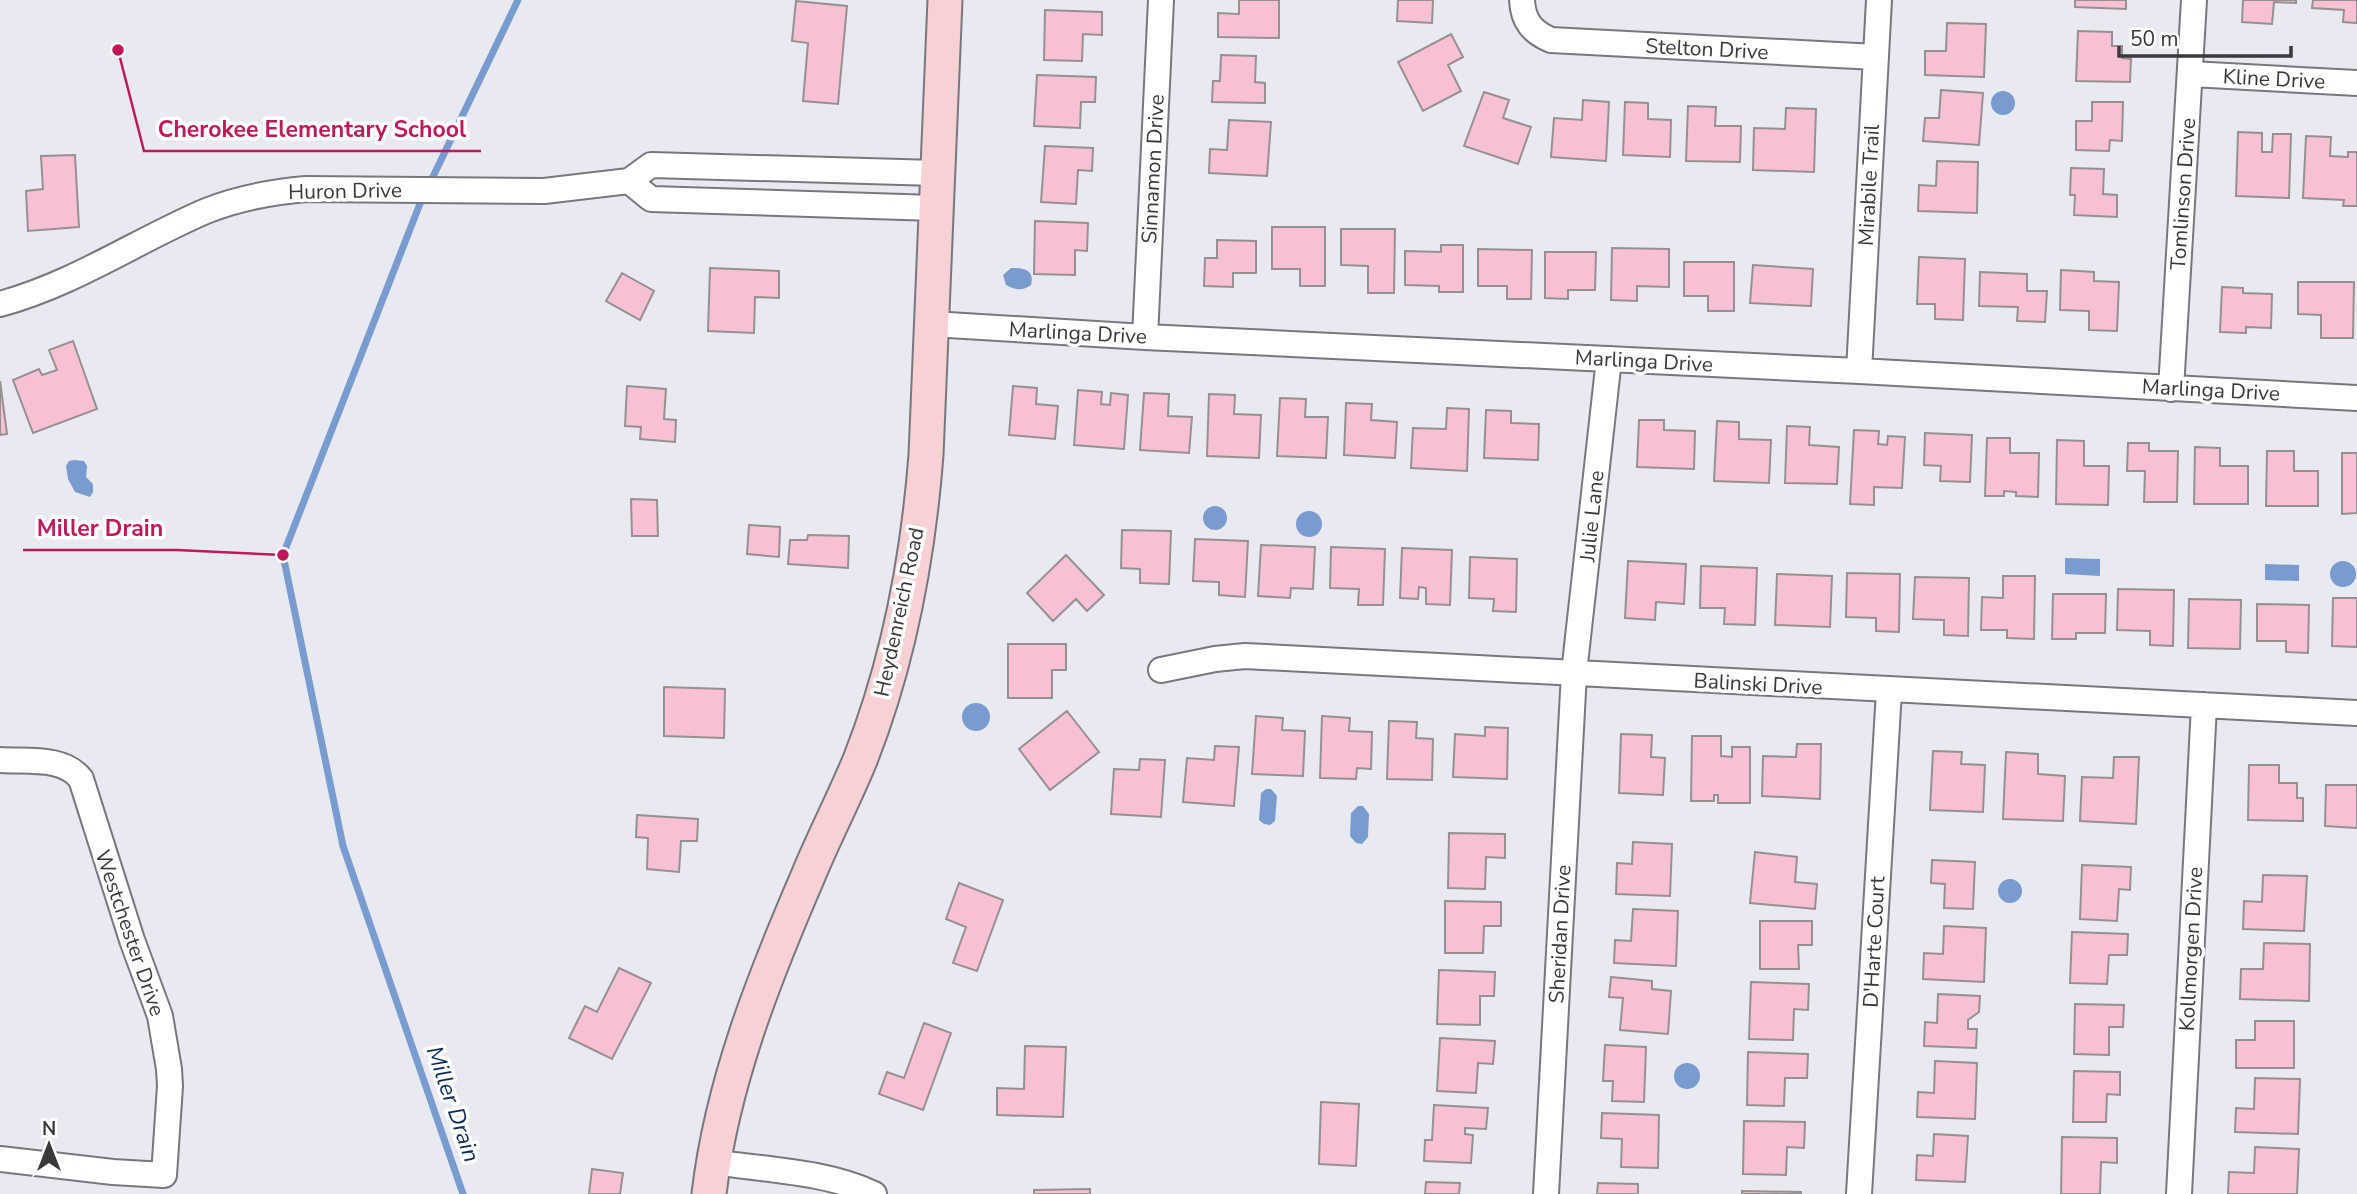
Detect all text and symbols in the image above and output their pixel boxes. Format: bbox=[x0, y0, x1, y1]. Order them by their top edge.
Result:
scale bar bbox=[2119, 14, 2290, 58]
text: 50 m bbox=[2130, 25, 2179, 53]
street label: Stelton Drive bbox=[1645, 32, 1769, 66]
street label: Kline Drive bbox=[2222, 62, 2326, 96]
street label: Sinnamon Drive bbox=[1135, 94, 1171, 244]
callout: Cherokee Elementary School bbox=[144, 107, 481, 151]
text: Cherokee Elementary School bbox=[158, 114, 467, 145]
street label: Tomlinson Drive bbox=[2164, 117, 2202, 271]
street label: Mirabile Trail bbox=[1852, 123, 1886, 247]
street label: Huron Drive bbox=[288, 176, 402, 206]
street label: Marlinga Drive bbox=[1008, 315, 1148, 351]
street label: Marlinga Drive bbox=[1574, 343, 1714, 379]
street label: Marlinga Drive bbox=[2141, 372, 2281, 408]
street label: Julie Lane bbox=[1573, 469, 1611, 564]
callout: Miller Drain bbox=[23, 506, 177, 550]
text: Miller Drain bbox=[37, 513, 163, 544]
street label: Heydenreich Road bbox=[867, 525, 931, 699]
street label: Balinski Drive bbox=[1693, 667, 1823, 701]
street label: Westchester Drive bbox=[88, 846, 172, 1020]
street label: Sheridan Drive bbox=[1542, 864, 1578, 1004]
street label: Kollmorgen Drive bbox=[2173, 866, 2209, 1032]
street label: D'Harte Court bbox=[1857, 875, 1891, 1008]
water label: Miller Drain bbox=[419, 1042, 487, 1166]
north arrow bbox=[14, 1110, 84, 1180]
text: N bbox=[42, 1116, 56, 1142]

